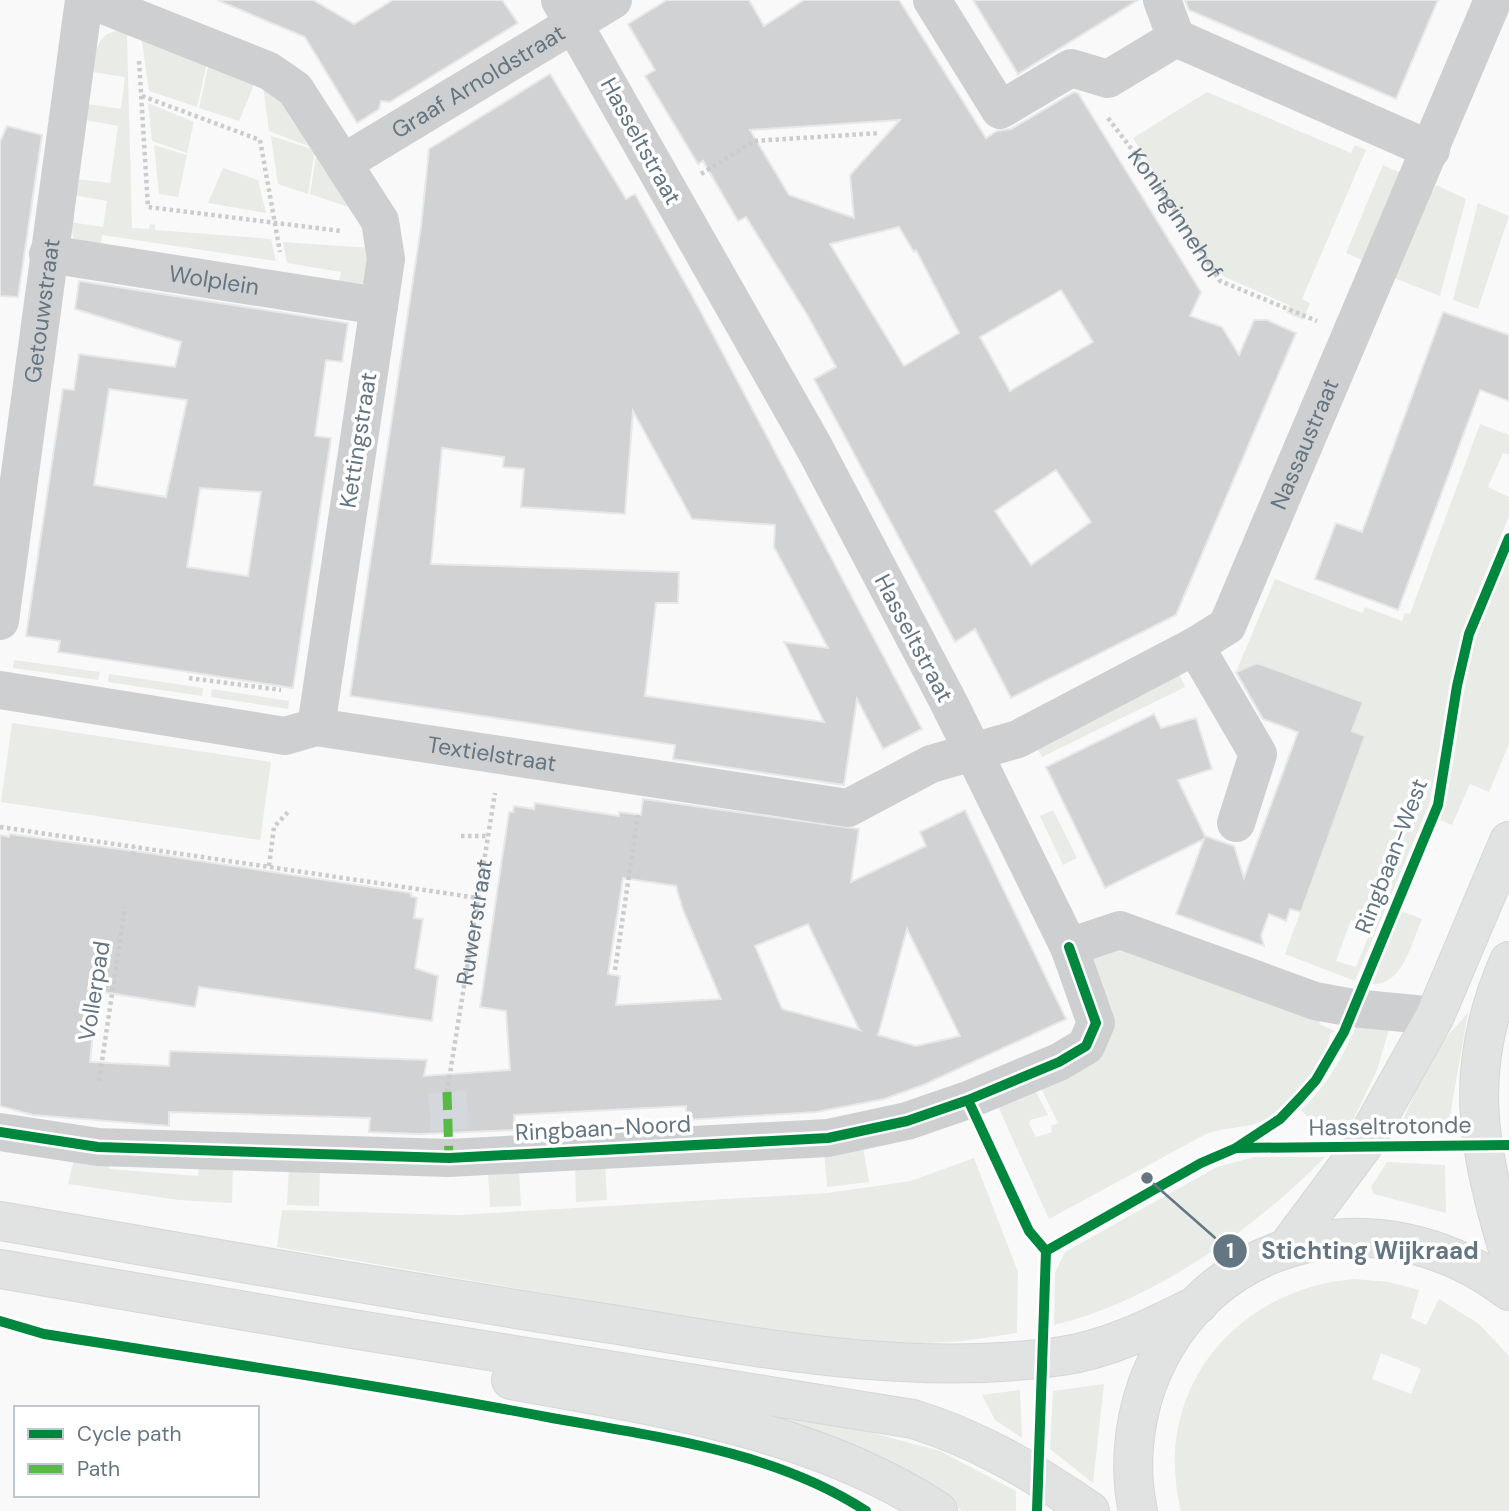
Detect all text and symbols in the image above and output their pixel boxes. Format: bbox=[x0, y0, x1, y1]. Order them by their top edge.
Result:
street label: Graaf Arnoldstraat bbox=[386, 17, 571, 145]
street label: Hasseltstraat bbox=[594, 72, 688, 210]
street label: Koninginnehof bbox=[1121, 142, 1230, 285]
street label: Getouwstraat bbox=[17, 237, 67, 385]
street label: Wolplein bbox=[167, 258, 261, 302]
street label: Kettingstraat bbox=[332, 370, 384, 510]
street label: Nassaustraat bbox=[1263, 374, 1345, 514]
street label: Hasseltstraat bbox=[868, 569, 960, 707]
street label: Textielstraat bbox=[426, 729, 558, 778]
street label: Ringbaan-West bbox=[1348, 774, 1434, 938]
street label: Ruwerstraat bbox=[449, 857, 499, 988]
street label: Vollerpad bbox=[71, 939, 117, 1043]
street label: Ringbaan-Noord bbox=[514, 1108, 692, 1148]
street label: Hasseltrotonde bbox=[1308, 1110, 1472, 1142]
callout: Stichting Wijkraad bbox=[1212, 1228, 1493, 1273]
text: Stichting Wijkraad bbox=[1261, 1235, 1479, 1266]
text: 1 bbox=[1226, 1237, 1234, 1265]
legend bbox=[14, 1406, 259, 1497]
text: Cycle path bbox=[77, 1420, 182, 1448]
text: Path bbox=[77, 1455, 120, 1483]

